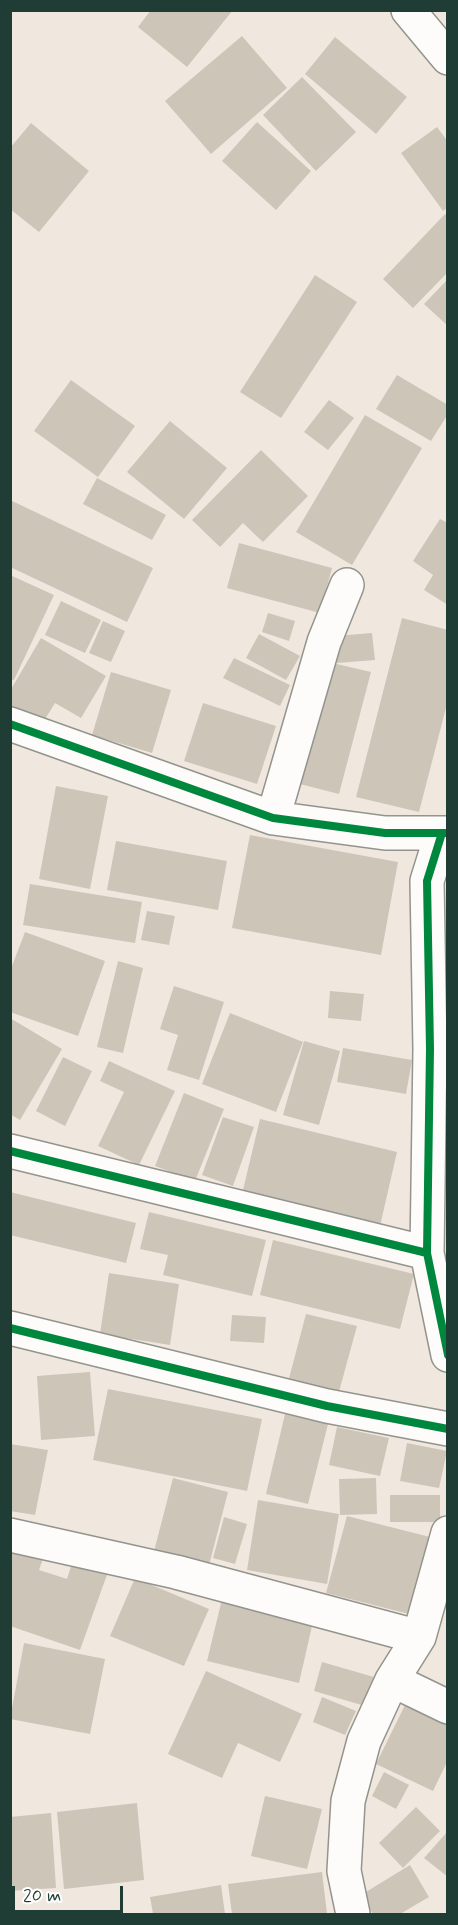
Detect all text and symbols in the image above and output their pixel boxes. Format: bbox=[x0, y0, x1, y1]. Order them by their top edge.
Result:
scale bar bbox=[15, 1874, 126, 1912]
text: 20 m bbox=[23, 1884, 61, 1908]

